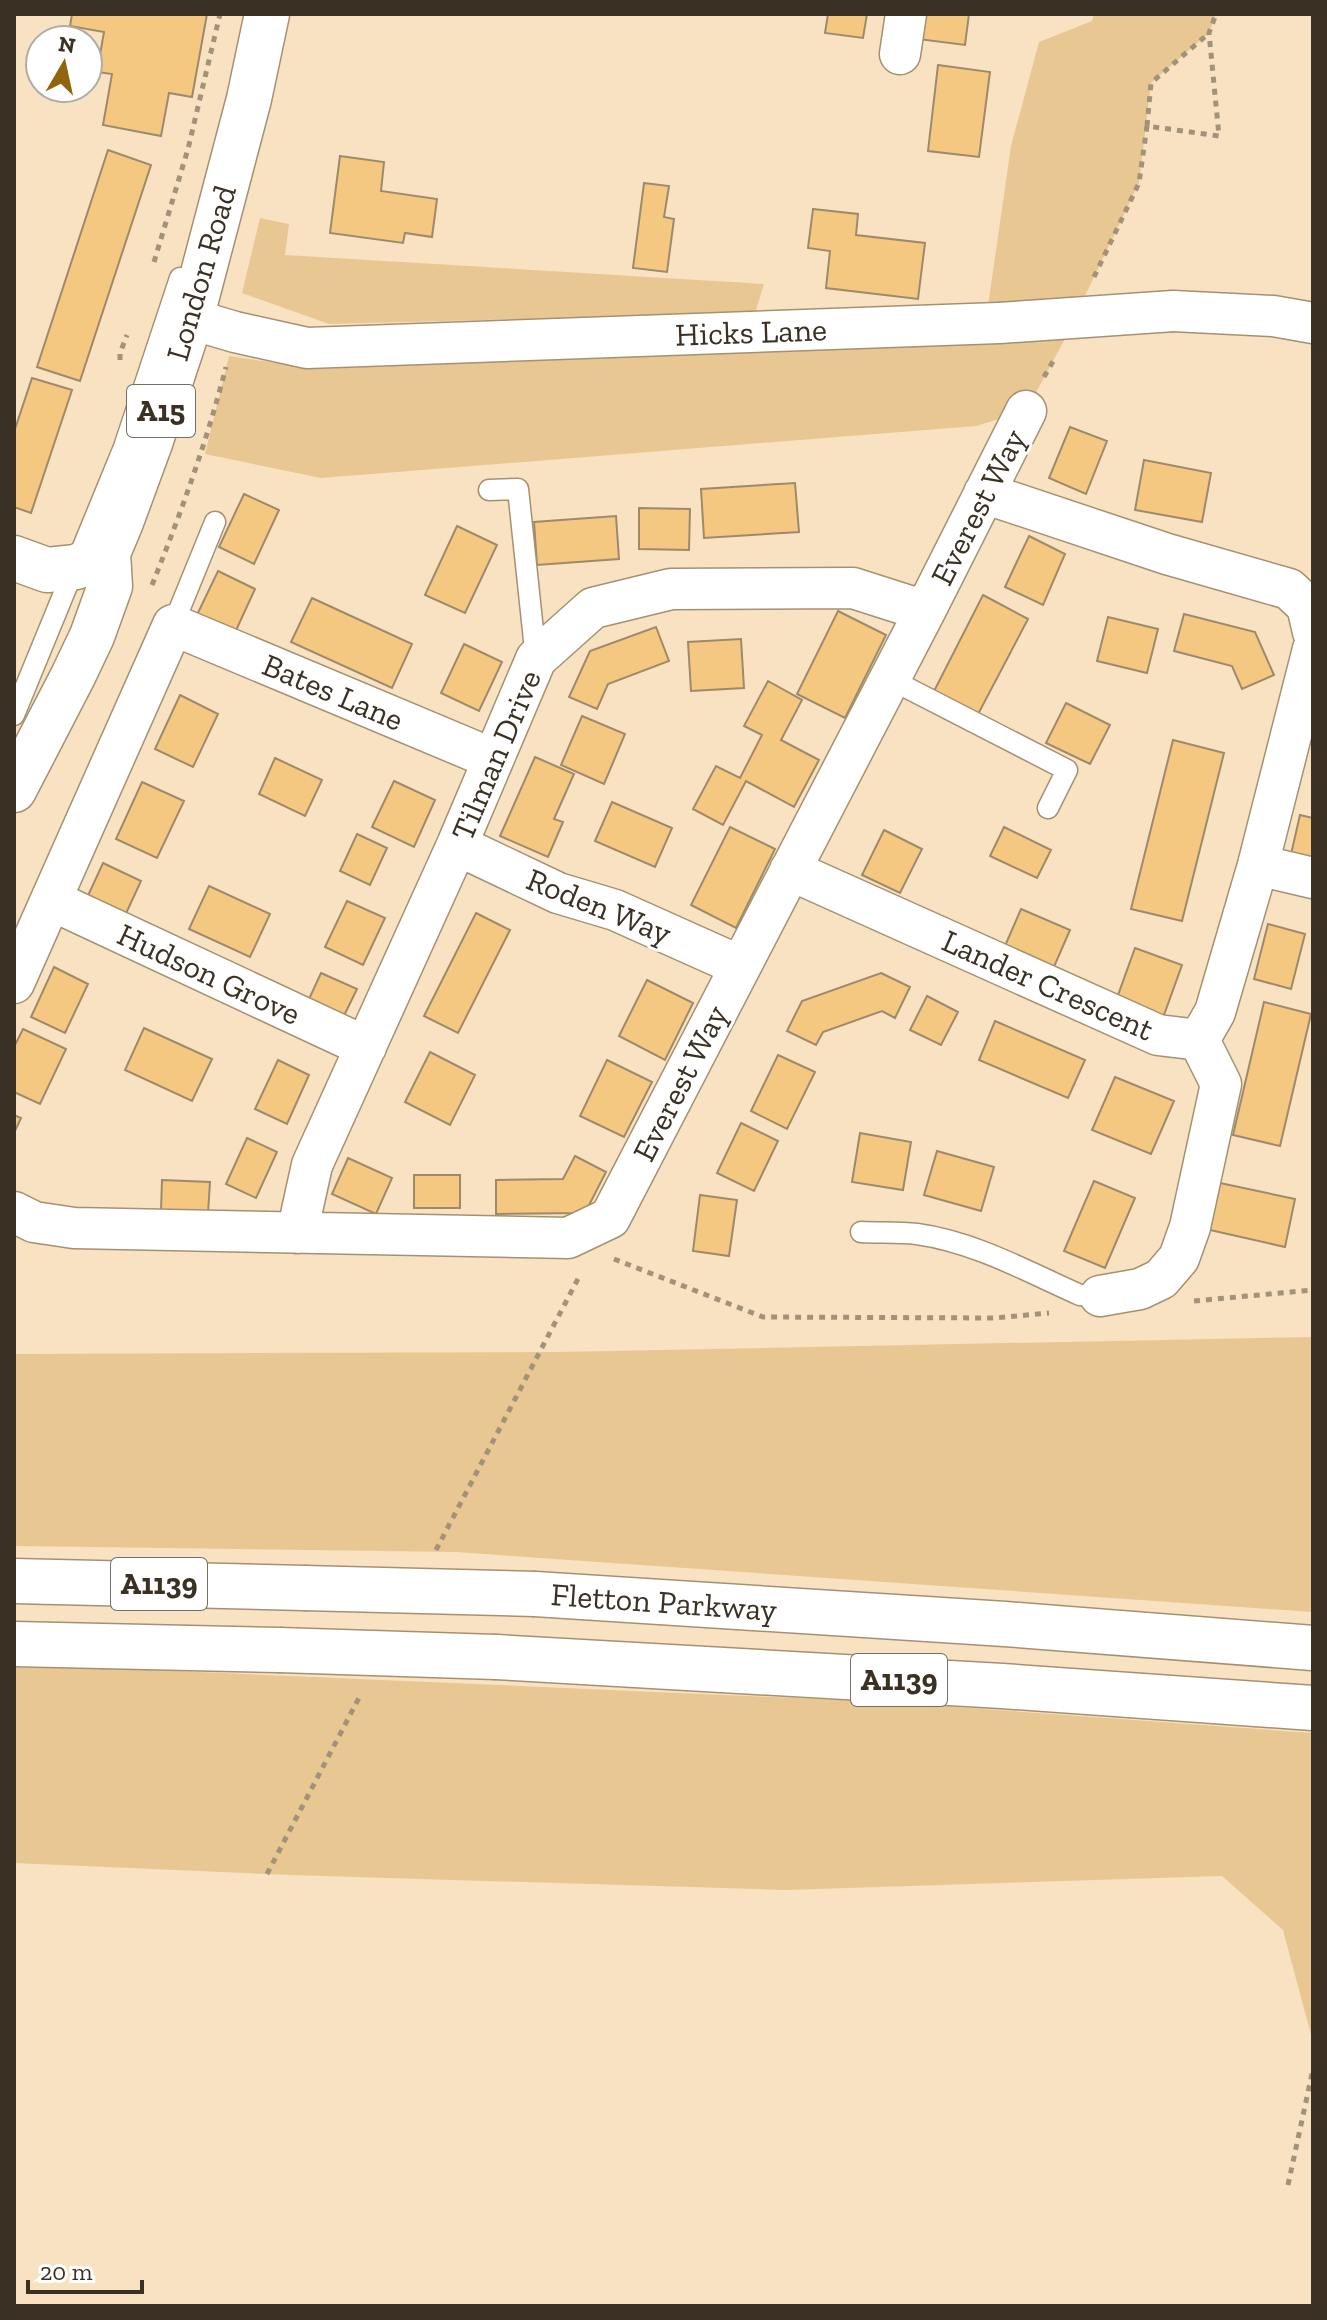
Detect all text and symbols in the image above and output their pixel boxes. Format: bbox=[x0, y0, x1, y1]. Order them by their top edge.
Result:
north arrow bbox=[24, 24, 104, 104]
text: N bbox=[57, 30, 78, 59]
street label: London Road bbox=[158, 181, 244, 365]
street label: Hicks Lane bbox=[674, 310, 828, 354]
road number: A15 bbox=[127, 385, 195, 437]
street label: Everest Way bbox=[923, 422, 1034, 591]
street label: Bates Lane bbox=[257, 645, 409, 739]
street label: Tilman Drive bbox=[443, 664, 549, 846]
street label: Roden Way bbox=[521, 860, 677, 952]
street label: Hudson Grove bbox=[112, 915, 306, 1033]
street label: Lander Crescent bbox=[936, 921, 1160, 1049]
street label: Everest Way bbox=[625, 998, 736, 1167]
road number: A1139 bbox=[111, 1558, 207, 1610]
street label: Fletton Parkway bbox=[550, 1575, 779, 1629]
road number: A1139 bbox=[851, 1654, 947, 1706]
scale bar bbox=[28, 2244, 142, 2294]
text: 20 m bbox=[40, 2257, 93, 2286]

